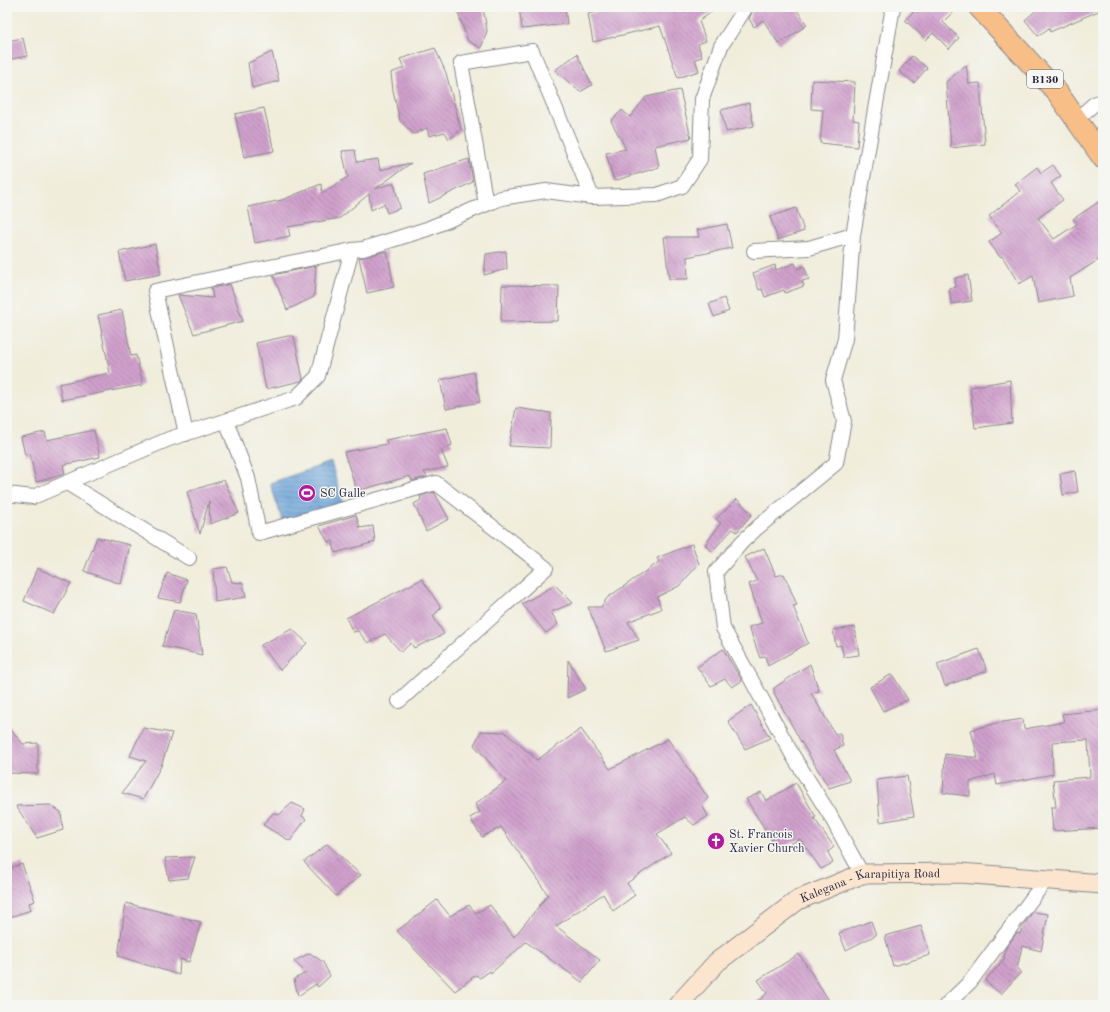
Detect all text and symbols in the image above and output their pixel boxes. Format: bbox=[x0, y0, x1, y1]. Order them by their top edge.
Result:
road number: B130 bbox=[1027, 70, 1063, 88]
sports icon: SC Galle bbox=[297, 483, 317, 503]
place label: SC Galle bbox=[320, 488, 366, 500]
place label: St. Francois Xavier Church bbox=[729, 829, 805, 855]
church icon: St. Francois Xavier Church bbox=[706, 831, 726, 851]
street label: Kalegana - Karapitiya Road bbox=[799, 868, 940, 906]

